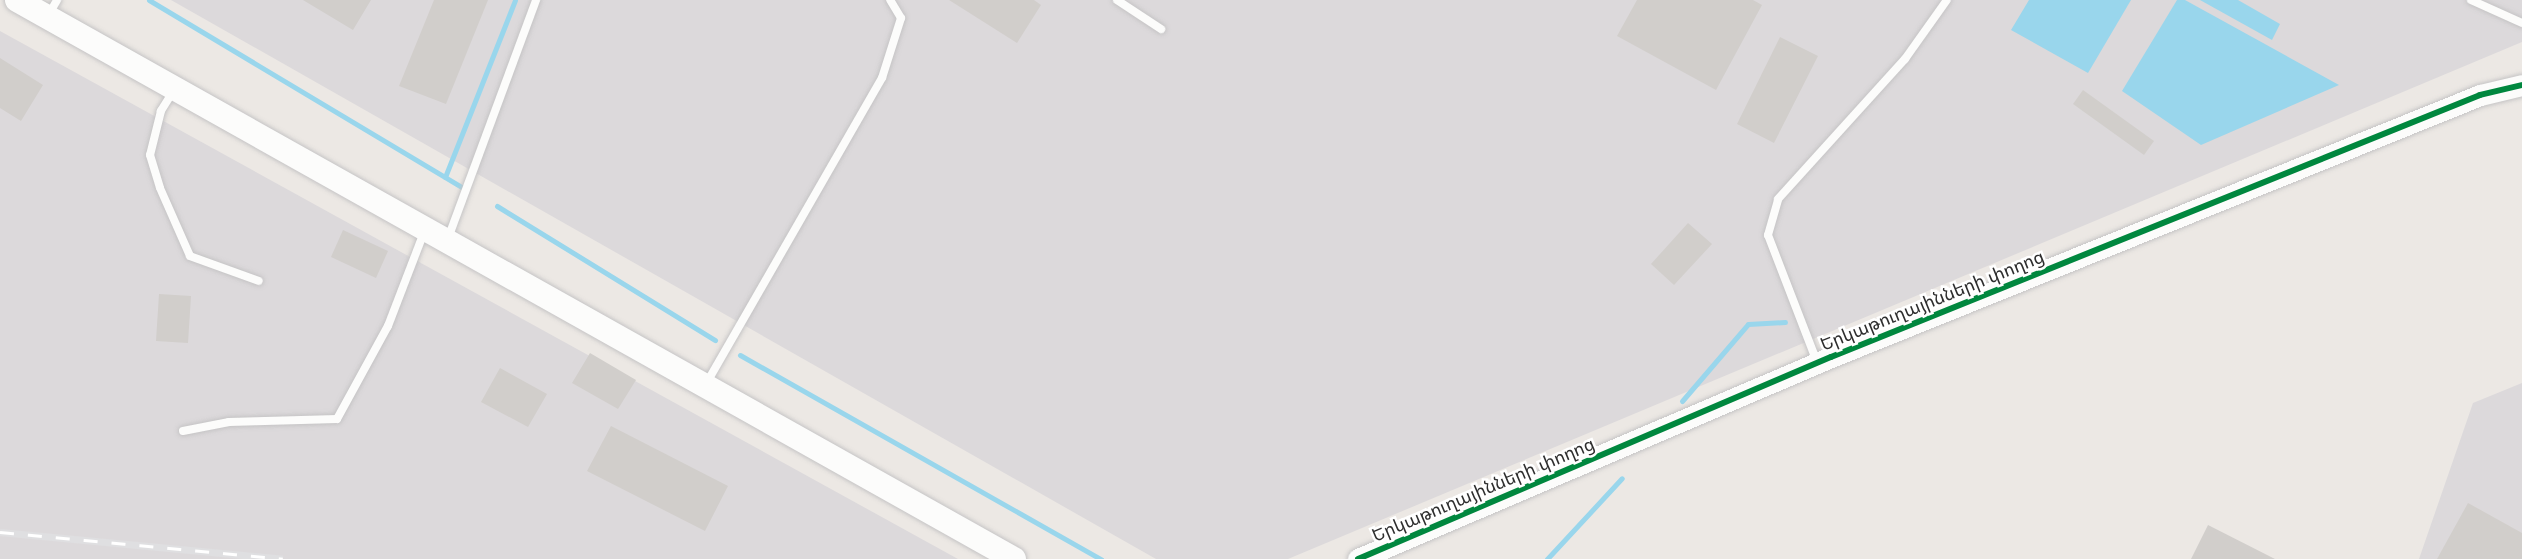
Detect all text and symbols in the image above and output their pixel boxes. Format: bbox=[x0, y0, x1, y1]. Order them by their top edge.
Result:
street label: Երկաթուղայինների փողոց bbox=[1817, 245, 2047, 355]
street label: Երկաթուղայինների փողոց bbox=[1369, 432, 1597, 546]

